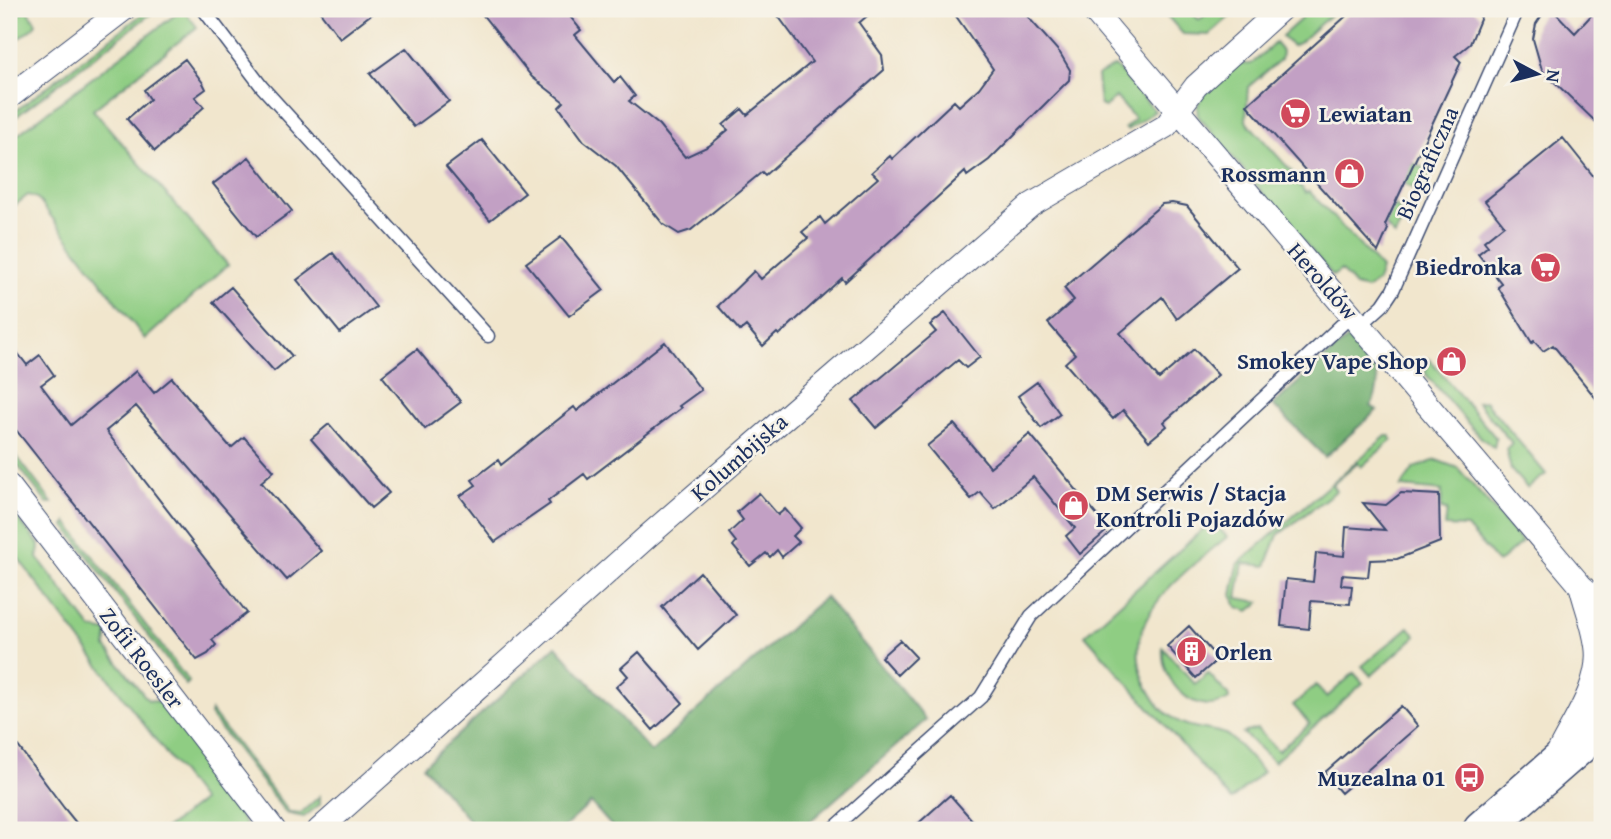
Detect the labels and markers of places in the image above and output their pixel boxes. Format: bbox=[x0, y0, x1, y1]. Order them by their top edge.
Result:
supermarket icon: Lewiatan bbox=[1279, 97, 1313, 131]
place label: Lewiatan bbox=[1319, 97, 1412, 130]
place label: Rossmann bbox=[1221, 157, 1326, 190]
shop icon: Rossmann bbox=[1332, 157, 1366, 191]
place label: Biedronka bbox=[1415, 250, 1522, 283]
supermarket icon: Biedronka bbox=[1528, 250, 1562, 284]
place label: Smokey Vape Shop bbox=[1237, 344, 1428, 377]
shop icon: Smokey Vape Shop bbox=[1434, 344, 1468, 378]
place label: DM Serwis / Stacja Kontroli Pojazdów bbox=[1096, 476, 1287, 535]
shop icon: DM Serwis / Stacja Kontroli Pojazdów bbox=[1056, 489, 1090, 523]
building icon: Orlen bbox=[1175, 635, 1209, 669]
place label: Orlen bbox=[1215, 635, 1272, 668]
place label: Muzealna 01 bbox=[1318, 761, 1446, 794]
bus stop icon: Muzealna 01 bbox=[1452, 761, 1486, 795]

